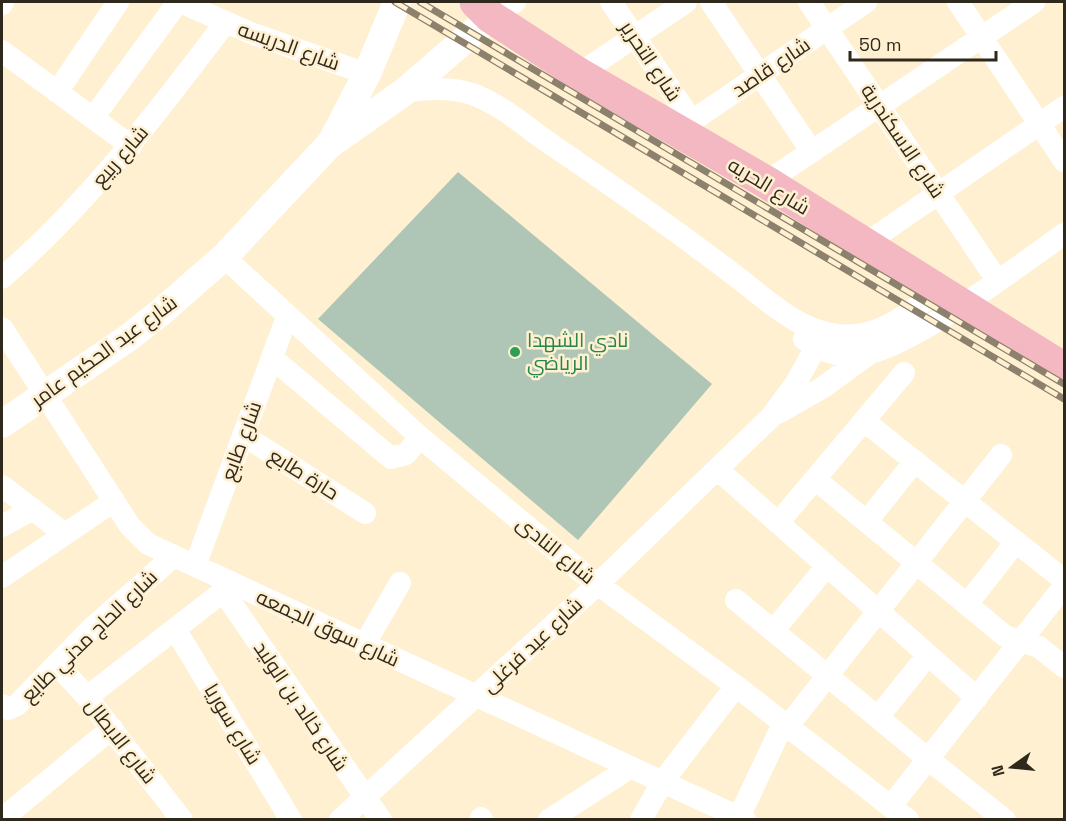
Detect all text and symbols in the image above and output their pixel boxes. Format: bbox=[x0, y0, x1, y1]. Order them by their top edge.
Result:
street label: شارع التحرير bbox=[613, 15, 687, 107]
street label: شارع الدريسه bbox=[234, 16, 343, 77]
scale bar bbox=[850, 24, 996, 62]
street label: شارع قاصد bbox=[727, 31, 816, 103]
text: 50 m bbox=[859, 33, 901, 56]
street label: شارع الاسكندرية bbox=[854, 79, 951, 204]
street label: شارع ربيع bbox=[86, 120, 155, 193]
street label: شارع الحريه bbox=[723, 151, 815, 222]
street label: شارع عبد الحكيم عامر bbox=[25, 289, 183, 414]
place label: نادي الشهدا الرياضي bbox=[527, 327, 628, 378]
marker: نادي الشهدا الرياضي bbox=[508, 345, 522, 359]
street label: شارع طايع bbox=[215, 398, 268, 485]
street label: حارة طابع bbox=[264, 442, 344, 506]
street label: شارع النادى bbox=[511, 510, 601, 590]
street label: شارع الحاج مدني طايع bbox=[15, 564, 165, 710]
street label: شارع سوق الجمعه bbox=[252, 583, 404, 673]
street label: شارع عيد فرغلى bbox=[476, 592, 589, 699]
street label: شارع خالد بن الوليد bbox=[247, 636, 354, 777]
street label: شارع سوريا bbox=[198, 679, 267, 770]
street label: شارع الابطال bbox=[79, 693, 163, 790]
north arrow bbox=[982, 737, 1042, 797]
text: N bbox=[986, 763, 1010, 779]

